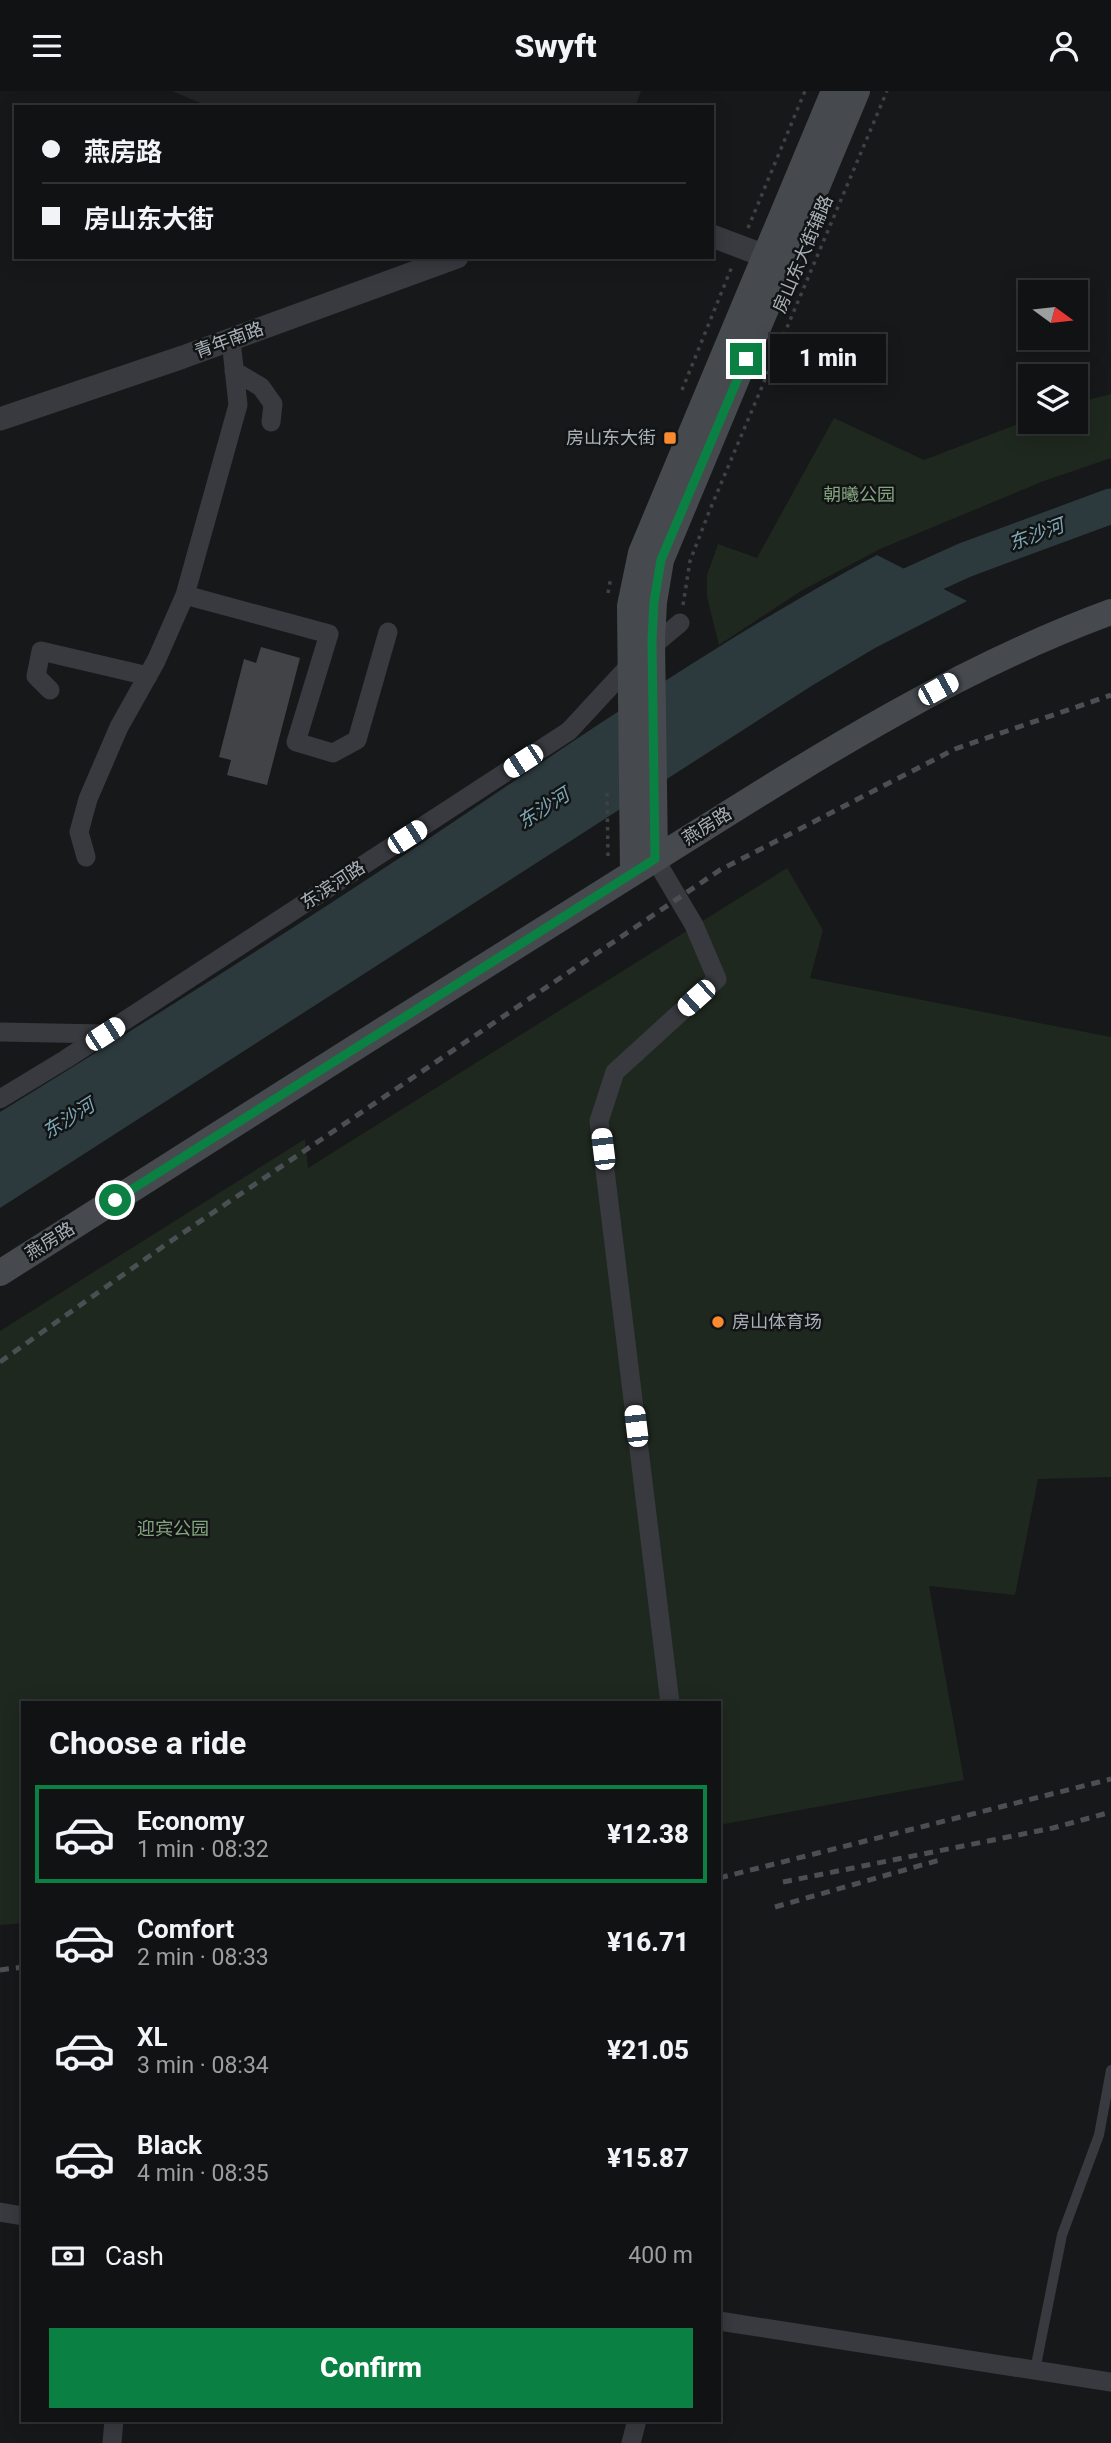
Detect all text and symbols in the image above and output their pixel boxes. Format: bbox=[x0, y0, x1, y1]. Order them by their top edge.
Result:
icon: menu bbox=[28, 27, 66, 65]
text: Swyft bbox=[514, 27, 597, 65]
icon: person bbox=[1045, 27, 1083, 65]
text: 燕房路 bbox=[84, 137, 162, 167]
street label: 房山东大街辅路 bbox=[768, 192, 837, 316]
text: 房山东大街 bbox=[84, 204, 214, 234]
north arrow bbox=[1018, 280, 1088, 350]
map controls bbox=[1018, 280, 1088, 434]
street label: 青年南路 bbox=[191, 317, 266, 362]
callout: 1 min bbox=[770, 335, 886, 383]
route end bbox=[730, 343, 762, 375]
text: 1 min bbox=[799, 345, 857, 372]
button: layers bbox=[1018, 364, 1088, 434]
place label: 房山东大街 bbox=[566, 427, 656, 448]
marker: 房山东大街 bbox=[662, 430, 678, 446]
park label: 朝曦公园 bbox=[823, 484, 895, 505]
water label: 东沙河 bbox=[1005, 513, 1071, 555]
car bbox=[915, 670, 962, 708]
car bbox=[500, 741, 547, 781]
water label: 东沙河 bbox=[513, 781, 577, 834]
street label: 燕房路 bbox=[678, 802, 735, 849]
car bbox=[384, 817, 431, 857]
street label: 东滨河路 bbox=[297, 856, 369, 913]
car bbox=[674, 976, 719, 1020]
car bbox=[82, 1014, 129, 1054]
water label: 东沙河 bbox=[38, 1091, 102, 1143]
car bbox=[591, 1127, 616, 1171]
route start bbox=[99, 1184, 131, 1216]
street label: 燕房路 bbox=[21, 1217, 78, 1264]
place label: 房山体育场 bbox=[732, 1311, 822, 1332]
marker: 房山体育场 bbox=[710, 1314, 726, 1330]
car bbox=[624, 1404, 649, 1448]
park label: 迎宾公园 bbox=[137, 1518, 209, 1539]
text: Choose a ride bbox=[49, 1724, 246, 1762]
icon: car bbox=[53, 1803, 116, 1866]
text: Economy bbox=[137, 1806, 244, 1836]
text: ¥12.38 bbox=[607, 1819, 689, 1849]
text: 1 min · 08:32 bbox=[137, 1836, 269, 1863]
icon: car bbox=[53, 1911, 116, 1974]
text: Comfort bbox=[137, 1914, 234, 1944]
text: ¥16.71 bbox=[607, 1927, 689, 1957]
text: 2 min · 08:33 bbox=[137, 1944, 269, 1971]
icon: car bbox=[53, 2019, 116, 2082]
text: XL bbox=[137, 2022, 168, 2052]
text: ¥21.05 bbox=[607, 2035, 689, 2065]
text: 3 min · 08:34 bbox=[137, 2052, 269, 2079]
icon: car bbox=[53, 2127, 116, 2190]
text: Black bbox=[137, 2130, 202, 2160]
text: ¥15.87 bbox=[607, 2143, 689, 2173]
text: 4 min · 08:35 bbox=[137, 2160, 269, 2187]
icon: cash bbox=[49, 2237, 87, 2275]
text: Cash bbox=[105, 2241, 164, 2271]
text: 400 m bbox=[628, 2242, 693, 2269]
button: Confirm bbox=[49, 2328, 693, 2408]

